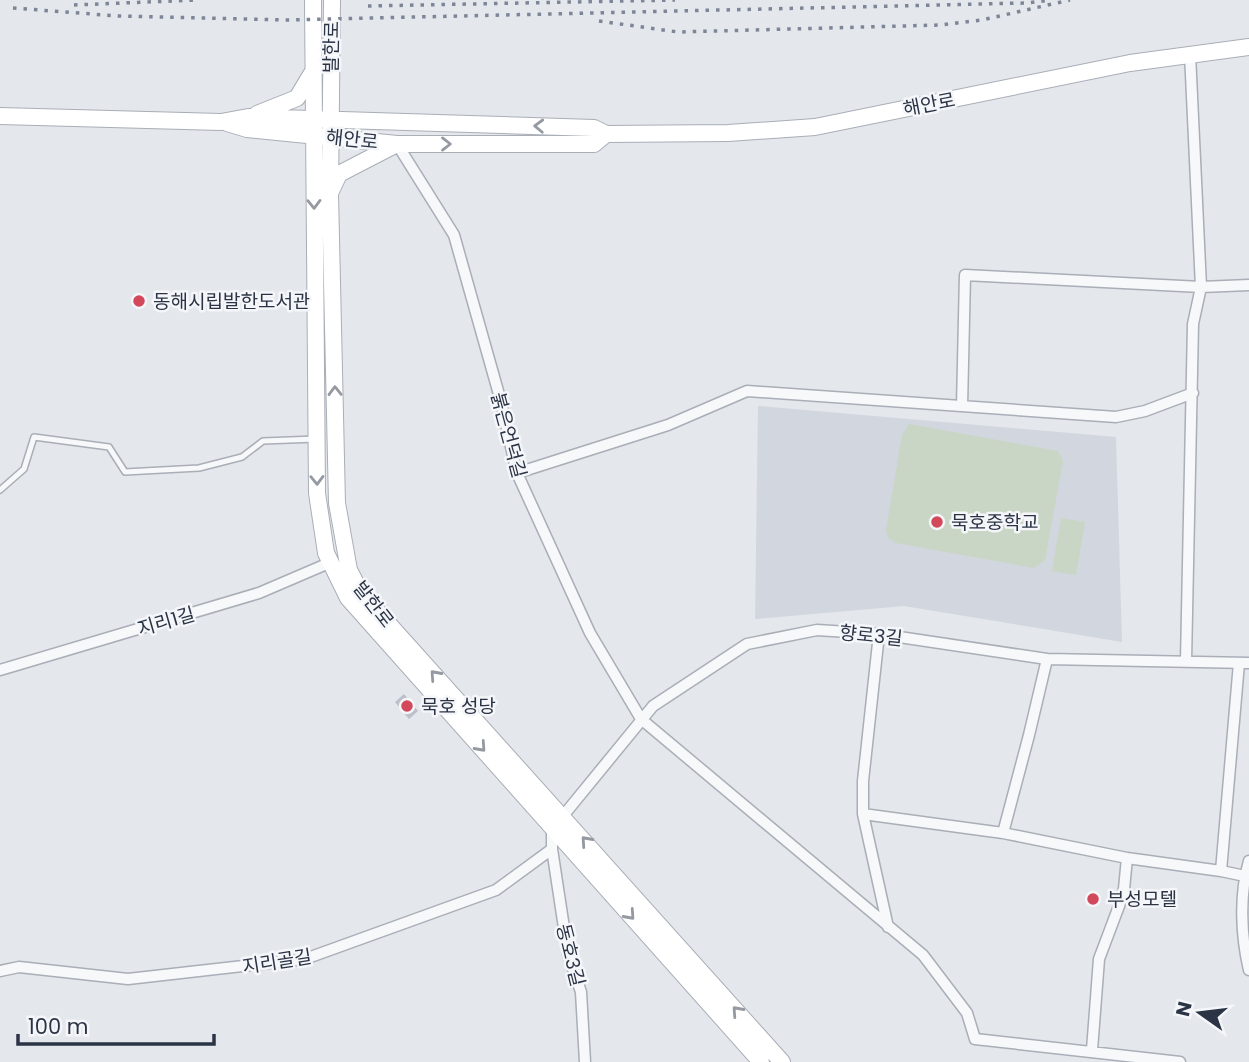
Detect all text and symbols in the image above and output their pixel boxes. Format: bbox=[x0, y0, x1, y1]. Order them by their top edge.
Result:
street label: 발한로 bbox=[318, 21, 345, 73]
street label: 해안로 bbox=[901, 86, 957, 123]
one-way arrow bbox=[533, 119, 544, 134]
street label: 해안로 bbox=[324, 123, 379, 156]
one-way arrow bbox=[442, 136, 452, 152]
one-way arrow bbox=[306, 199, 322, 209]
place label: 동해시립발한도서관 bbox=[153, 288, 310, 315]
marker: 동해시립발한도서관 bbox=[131, 293, 147, 309]
one-way arrow bbox=[327, 385, 342, 396]
street label: 붉은언덕길 bbox=[484, 389, 533, 481]
one-way arrow bbox=[309, 475, 325, 486]
place label: 묵호중학교 bbox=[951, 509, 1038, 536]
marker: 묵호중학교 bbox=[929, 514, 945, 530]
street label: 발한로 bbox=[347, 575, 400, 633]
street label: 지리1길 bbox=[134, 600, 198, 643]
street label: 향로3길 bbox=[838, 619, 904, 652]
one-way arrow bbox=[431, 670, 443, 683]
place label: 묵호 성당 bbox=[421, 693, 496, 720]
marker: 묵호 성당 bbox=[399, 698, 415, 714]
one-way arrow bbox=[473, 739, 485, 752]
one-way arrow bbox=[581, 836, 594, 849]
place label: 부성모텔 bbox=[1107, 886, 1177, 913]
marker: 부성모텔 bbox=[1085, 891, 1101, 907]
one-way arrow bbox=[622, 907, 634, 920]
street label: 동호3길 bbox=[550, 921, 591, 989]
street label: 지리골길 bbox=[240, 943, 314, 980]
north arrow bbox=[1165, 978, 1235, 1048]
text: N bbox=[1169, 999, 1199, 1019]
scale bar bbox=[18, 1002, 214, 1046]
one-way arrow bbox=[733, 1006, 745, 1019]
text: 100 m bbox=[28, 1012, 88, 1041]

